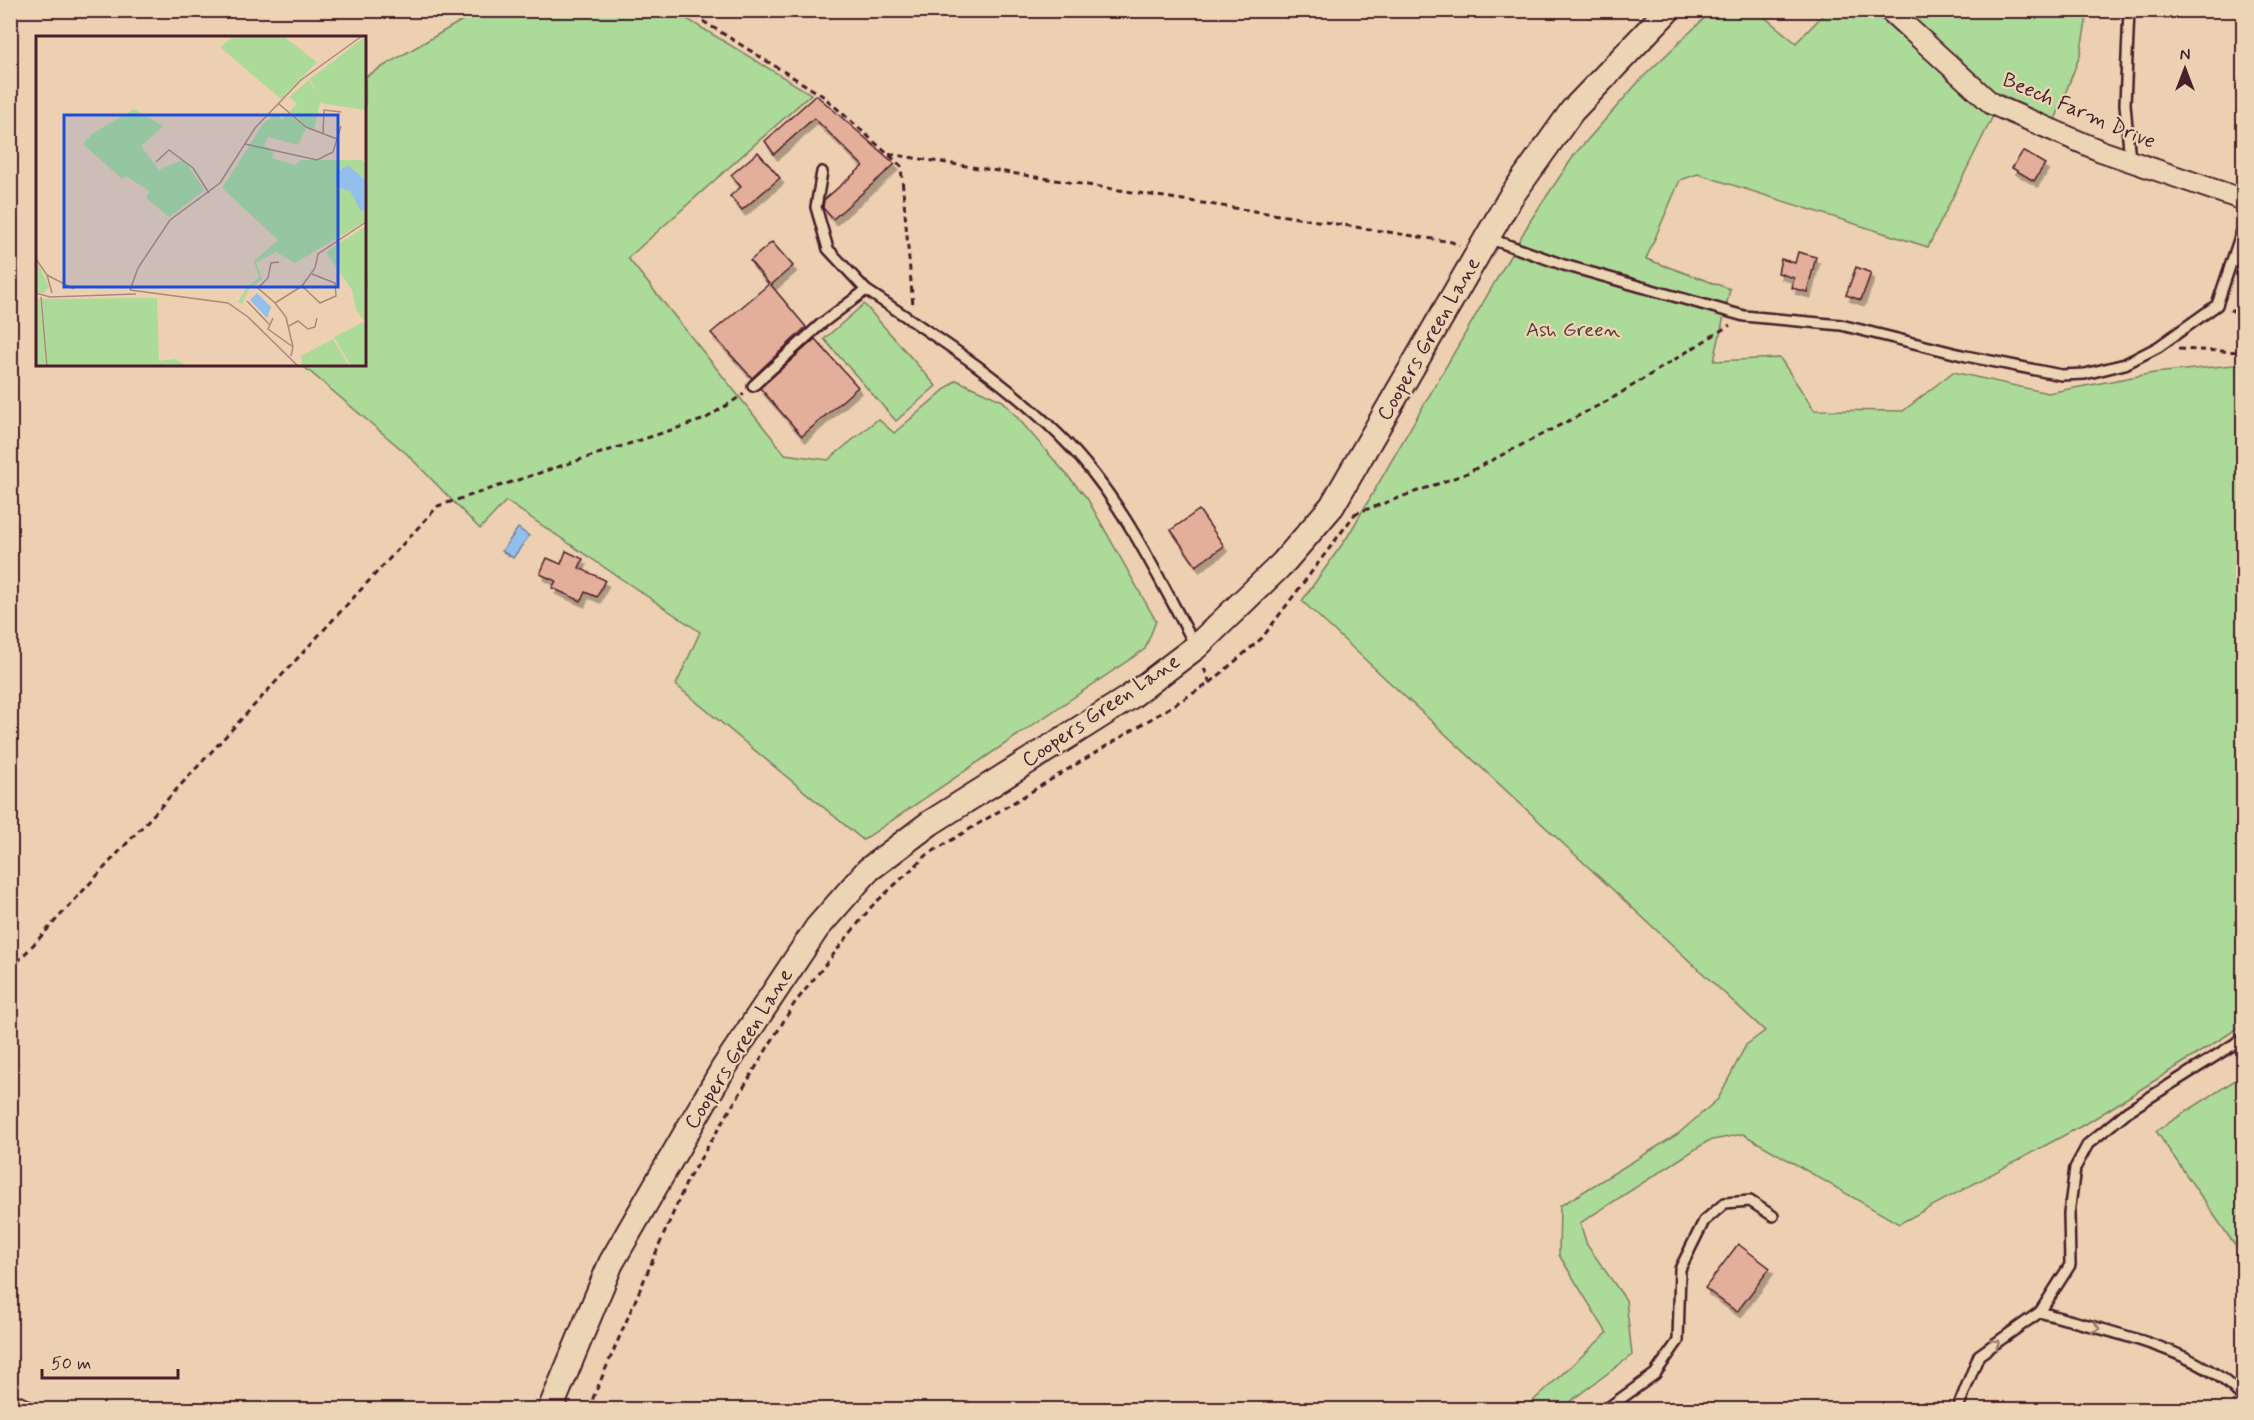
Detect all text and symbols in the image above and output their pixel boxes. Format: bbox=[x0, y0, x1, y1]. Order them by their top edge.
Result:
inset map bbox=[36, 36, 366, 366]
north arrow bbox=[2155, 39, 2215, 99]
text: N bbox=[2180, 45, 2190, 66]
street label: Beech Farm Drive bbox=[1998, 66, 2160, 156]
street label: Coopers Green Lane bbox=[1371, 252, 1487, 426]
park label: Ash Green bbox=[1526, 316, 1621, 344]
street label: Coopers Green Lane bbox=[1017, 648, 1185, 774]
street label: Coopers Green Lane bbox=[678, 963, 800, 1135]
one-way arrow bbox=[2091, 1321, 2101, 1334]
one-way arrow bbox=[1989, 1339, 2000, 1350]
scale bar bbox=[42, 1342, 178, 1380]
text: 50 m bbox=[51, 1352, 91, 1376]

